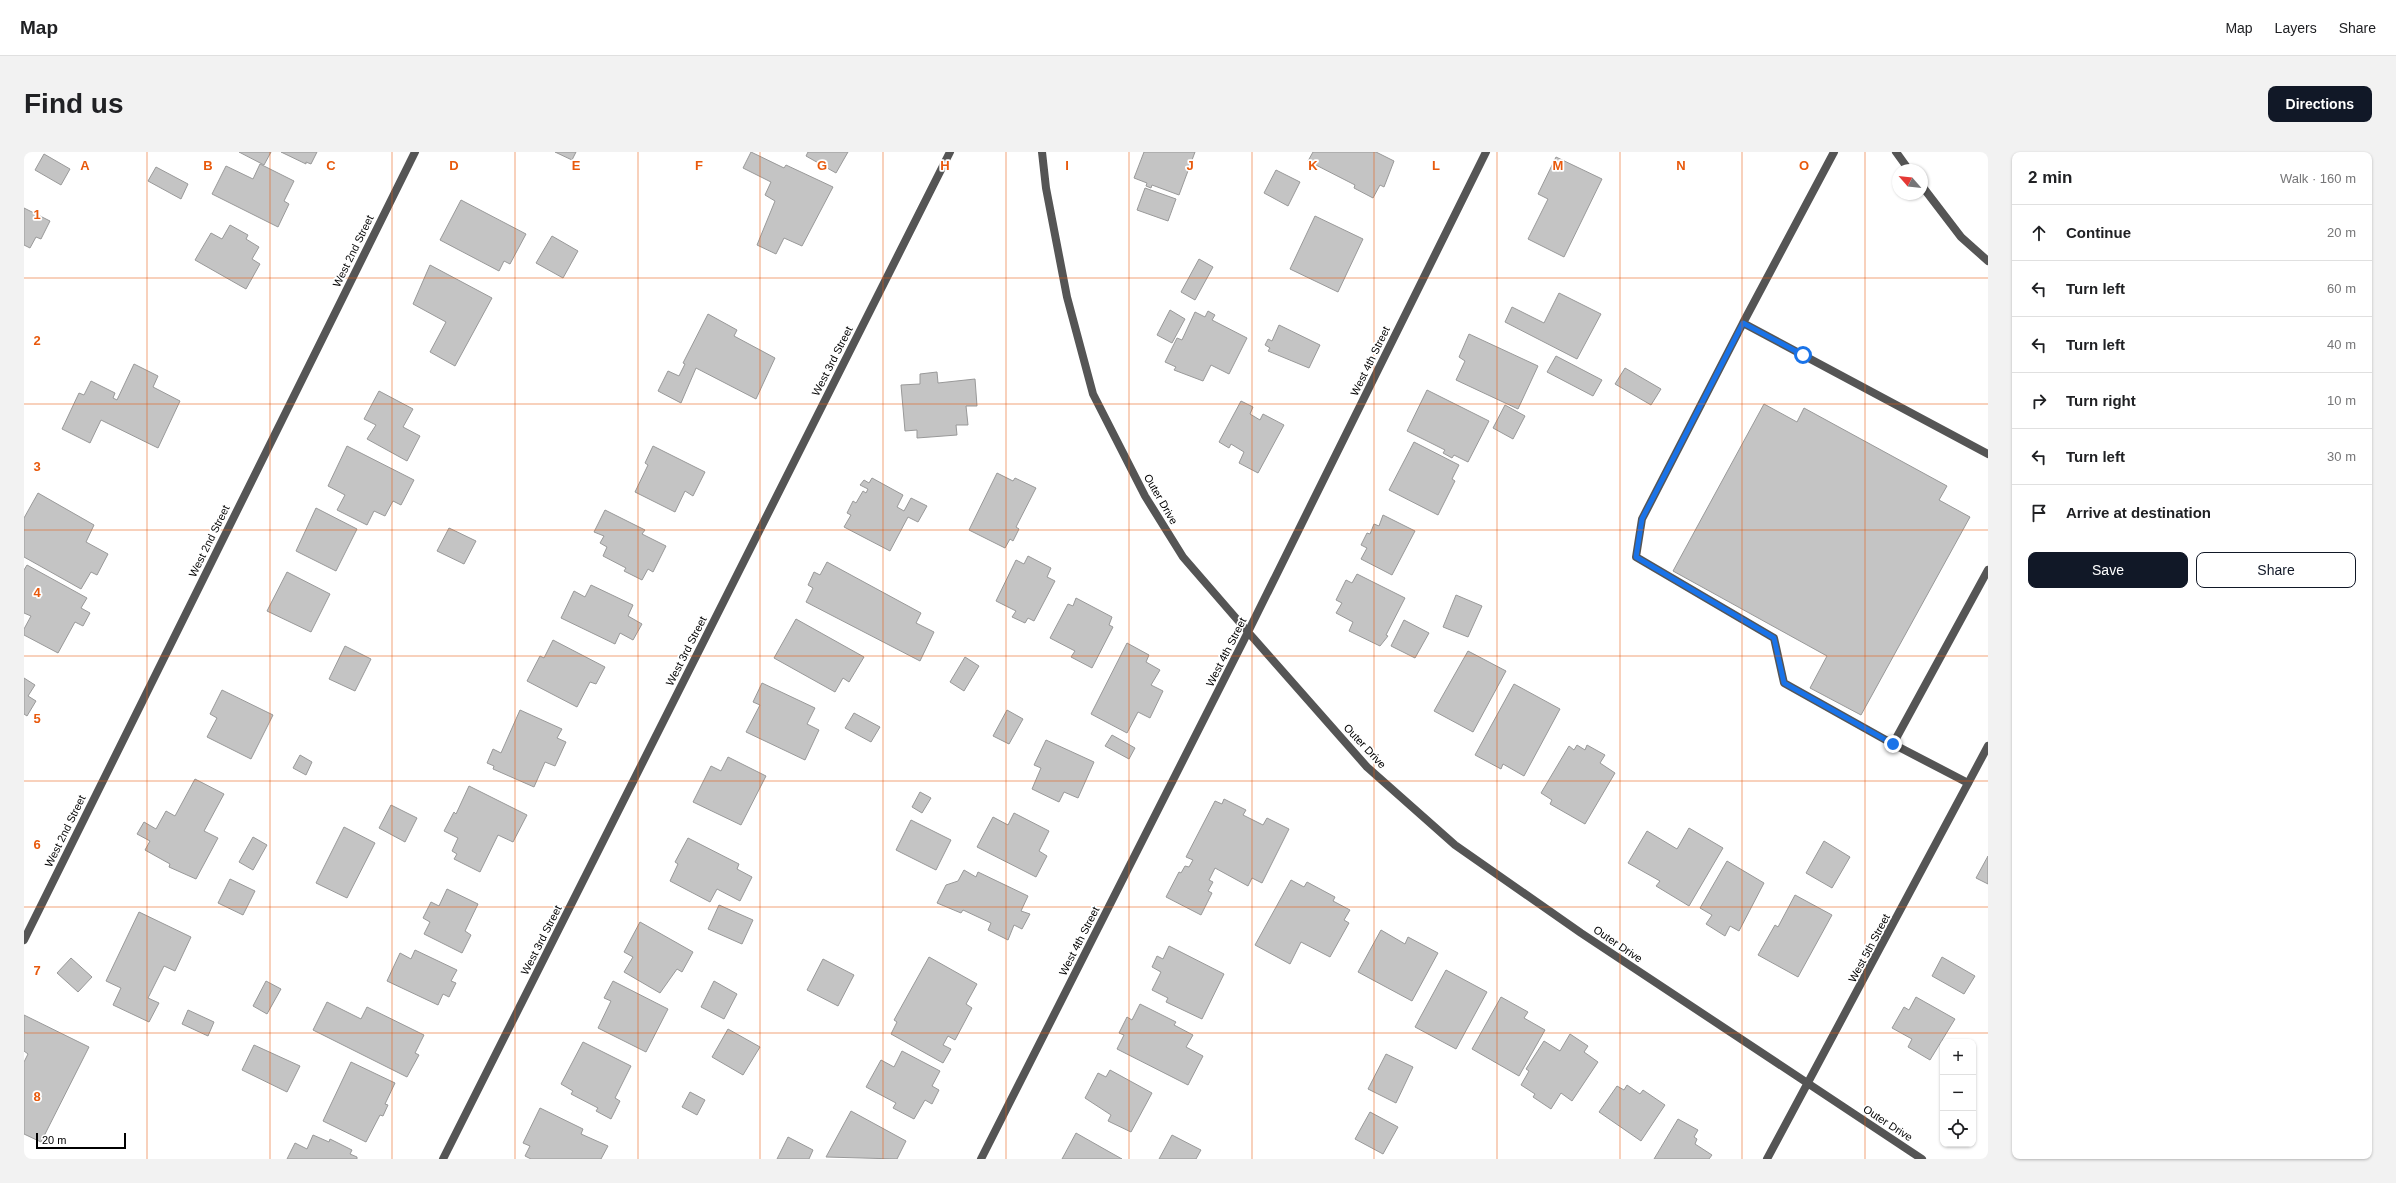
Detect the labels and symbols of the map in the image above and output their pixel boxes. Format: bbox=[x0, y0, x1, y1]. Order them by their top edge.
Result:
text: A bbox=[80, 158, 90, 173]
text: B bbox=[203, 158, 213, 173]
text: C bbox=[326, 158, 336, 173]
text: D bbox=[449, 158, 459, 173]
text: E bbox=[572, 158, 581, 173]
text: F bbox=[695, 158, 703, 173]
text: G bbox=[817, 158, 827, 173]
text: H bbox=[940, 158, 950, 173]
text: I bbox=[1065, 158, 1069, 173]
text: J bbox=[1186, 158, 1194, 173]
text: K bbox=[1308, 158, 1318, 173]
text: L bbox=[1432, 158, 1440, 173]
text: M bbox=[1553, 158, 1563, 173]
text: N bbox=[1676, 158, 1686, 173]
text: O bbox=[1799, 158, 1809, 173]
north arrow bbox=[1892, 164, 1928, 200]
text: 1 bbox=[33, 207, 41, 222]
street label: West 2nd Street bbox=[330, 213, 376, 289]
street label: West 3rd Street bbox=[809, 324, 855, 398]
street label: West 4th Street bbox=[1348, 324, 1392, 398]
text: 2 bbox=[33, 333, 41, 348]
route start bbox=[1794, 346, 1812, 364]
text: 3 bbox=[33, 459, 41, 474]
street label: Outer Drive bbox=[1142, 472, 1180, 526]
street label: West 2nd Street bbox=[186, 503, 232, 579]
text: 4 bbox=[33, 585, 41, 600]
street label: West 3rd Street bbox=[663, 614, 709, 688]
street label: West 4th Street bbox=[1203, 616, 1249, 688]
text: 5 bbox=[33, 711, 41, 726]
street label: Outer Drive bbox=[1341, 721, 1389, 771]
route end bbox=[1884, 735, 1902, 753]
street label: West 2nd Street bbox=[42, 793, 88, 869]
text: 6 bbox=[33, 837, 41, 852]
street label: West 3rd Street bbox=[518, 903, 564, 977]
street label: West 4th Street bbox=[1056, 905, 1102, 977]
street label: West 5th Street bbox=[1846, 912, 1892, 984]
street label: Outer Drive bbox=[1591, 923, 1645, 965]
text: 7 bbox=[33, 963, 41, 978]
text: 8 bbox=[33, 1089, 41, 1104]
street label: Outer Drive bbox=[1861, 1103, 1915, 1143]
scale bar bbox=[36, 1131, 126, 1150]

